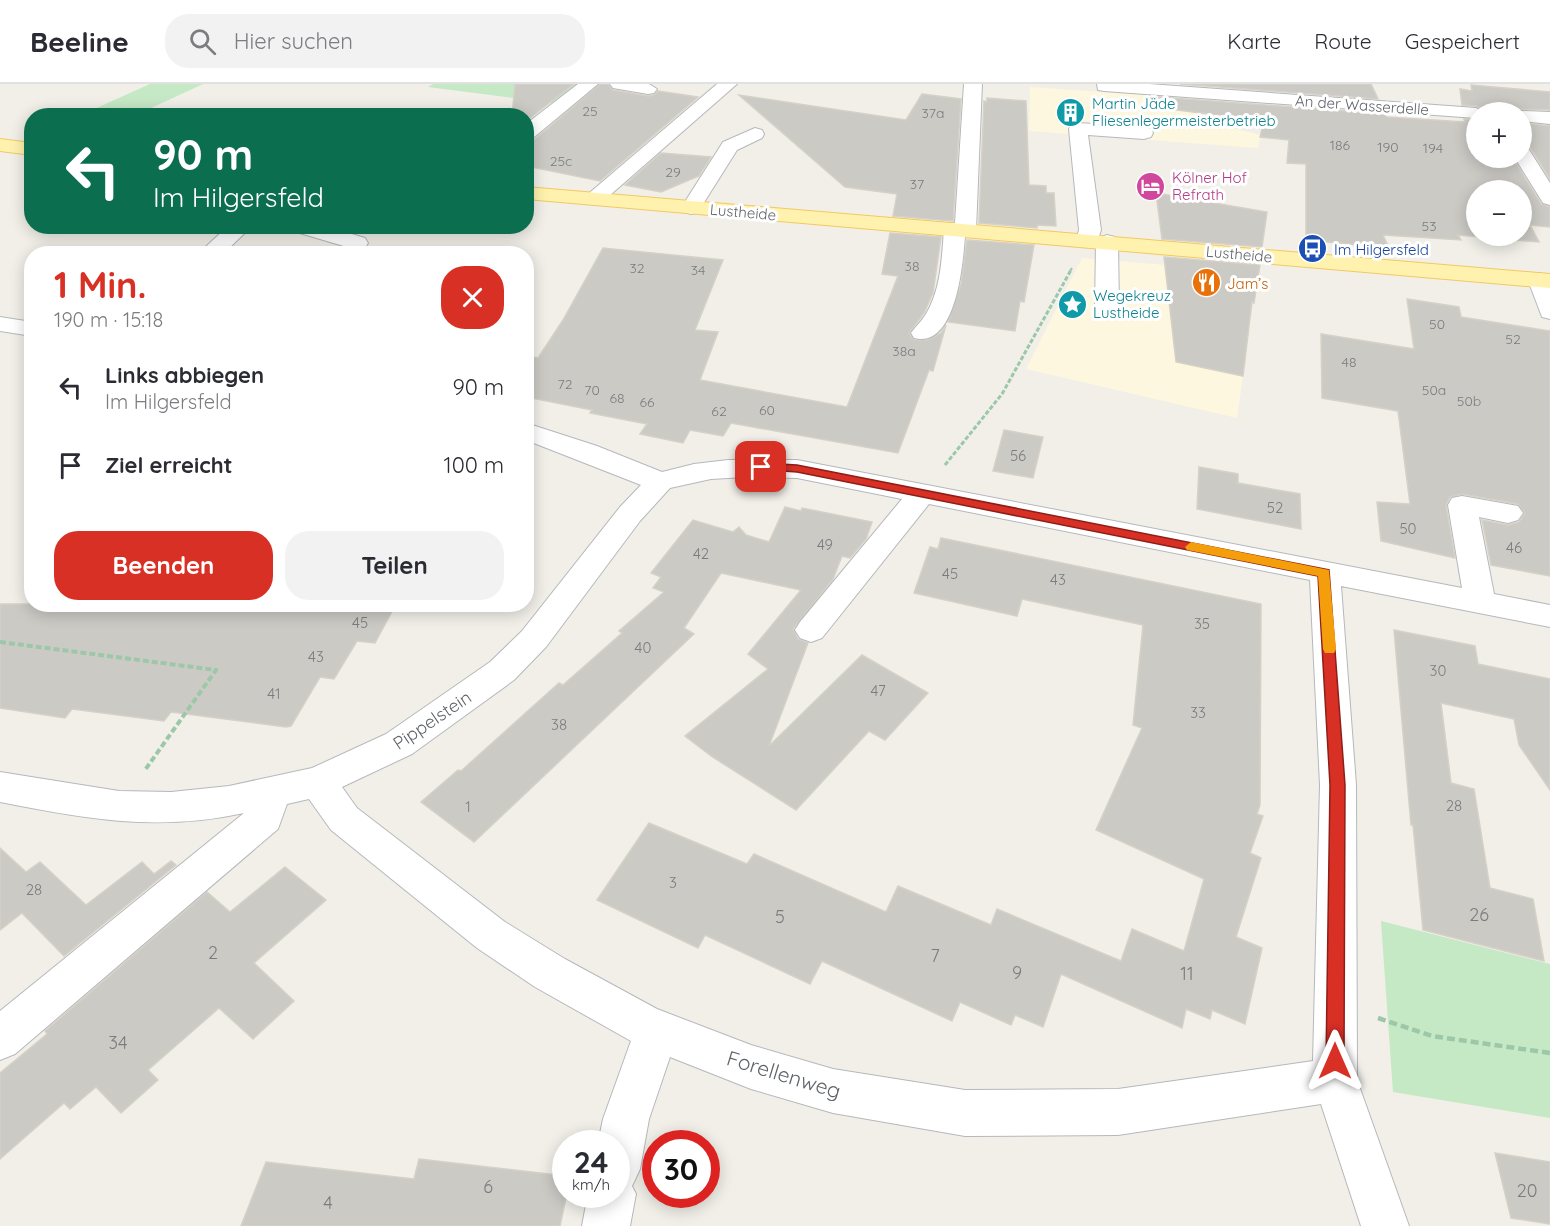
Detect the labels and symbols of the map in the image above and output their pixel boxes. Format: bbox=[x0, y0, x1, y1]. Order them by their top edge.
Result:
street label: An der Wasserdelle bbox=[1294, 91, 1430, 119]
place label: Martin Jäde Fliesenlegermeisterbetrieb bbox=[1092, 94, 1276, 130]
building icon: Martin Jäde Fliesenlegermeisterbetrieb bbox=[1055, 96, 1087, 128]
house number: 25 bbox=[582, 102, 598, 120]
house number: 37a bbox=[921, 104, 945, 122]
house number: 186 bbox=[1330, 136, 1351, 154]
house number: 190 bbox=[1377, 138, 1399, 156]
house number: 194 bbox=[1423, 139, 1443, 157]
house number: 25c bbox=[550, 152, 572, 170]
house number: 29 bbox=[665, 163, 681, 181]
place label: Kölner Hof Refrath bbox=[1172, 168, 1248, 204]
hotel icon: Kölner Hof Refrath bbox=[1135, 170, 1167, 202]
house number: 37 bbox=[910, 175, 924, 193]
street label: Lustheide bbox=[709, 200, 777, 224]
house number: 53 bbox=[1422, 217, 1436, 235]
bus stop icon: Im Hilgersfeld bbox=[1297, 233, 1329, 265]
place label: Im Hilgersfeld bbox=[1334, 240, 1429, 259]
street label: Lustheide bbox=[1205, 242, 1273, 266]
house number: 38 bbox=[905, 257, 919, 275]
house number: 32 bbox=[629, 259, 645, 277]
house number: 34 bbox=[691, 261, 705, 279]
restaurant icon: Jam’s bbox=[1190, 267, 1222, 299]
place label: Jam’s bbox=[1227, 274, 1268, 293]
place label: Wegekreuz Lustheide bbox=[1093, 286, 1171, 322]
place icon: Wegekreuz Lustheide bbox=[1056, 288, 1088, 320]
house number: 50 bbox=[1429, 315, 1445, 333]
house number: 52 bbox=[1505, 330, 1521, 348]
house number: 38a bbox=[892, 342, 916, 360]
house number: 48 bbox=[1342, 353, 1356, 371]
house number: 72 bbox=[558, 375, 573, 393]
house number: 70 bbox=[584, 381, 600, 399]
house number: 50a bbox=[1422, 381, 1446, 399]
house number: 68 bbox=[609, 389, 625, 407]
house number: 50b bbox=[1457, 392, 1481, 410]
house number: 66 bbox=[639, 393, 655, 411]
house number: 60 bbox=[759, 401, 775, 419]
house number: 62 bbox=[711, 402, 727, 420]
pin bbox=[735, 441, 786, 492]
house number: 56 bbox=[1010, 446, 1026, 465]
house number: 52 bbox=[1267, 498, 1283, 517]
house number: 50 bbox=[1399, 519, 1417, 538]
house number: 49 bbox=[817, 535, 833, 554]
house number: 46 bbox=[1506, 538, 1522, 557]
house number: 42 bbox=[693, 544, 709, 563]
house number: 45 bbox=[942, 564, 958, 583]
house number: 43 bbox=[1050, 570, 1066, 589]
house number: 45 bbox=[352, 613, 368, 632]
house number: 35 bbox=[1194, 614, 1210, 633]
house number: 40 bbox=[635, 638, 651, 657]
house number: 43 bbox=[308, 647, 324, 666]
house number: 30 bbox=[1430, 661, 1446, 680]
house number: 47 bbox=[870, 681, 886, 700]
house number: 41 bbox=[267, 684, 281, 703]
street label: Pippelstein bbox=[388, 685, 476, 755]
house number: 33 bbox=[1190, 703, 1206, 722]
house number: 38 bbox=[551, 715, 567, 734]
house number: 28 bbox=[1446, 796, 1462, 815]
house number: 1 bbox=[465, 797, 471, 816]
house number: 3 bbox=[669, 873, 677, 892]
house number: 28 bbox=[26, 880, 42, 899]
house number: 26 bbox=[1469, 903, 1489, 926]
house number: 5 bbox=[775, 905, 785, 928]
house number: 2 bbox=[208, 941, 218, 964]
house number: 7 bbox=[930, 944, 940, 967]
house number: 9 bbox=[1012, 961, 1022, 984]
house number: 11 bbox=[1180, 962, 1194, 985]
position arrow bbox=[1303, 1029, 1367, 1093]
house number: 34 bbox=[109, 1031, 127, 1054]
street label: Forellenweg bbox=[724, 1044, 844, 1104]
speed limit sign: 30 bbox=[642, 1130, 720, 1208]
house number: 6 bbox=[483, 1175, 493, 1198]
house number: 20 bbox=[1517, 1179, 1537, 1202]
house number: 4 bbox=[323, 1191, 333, 1214]

